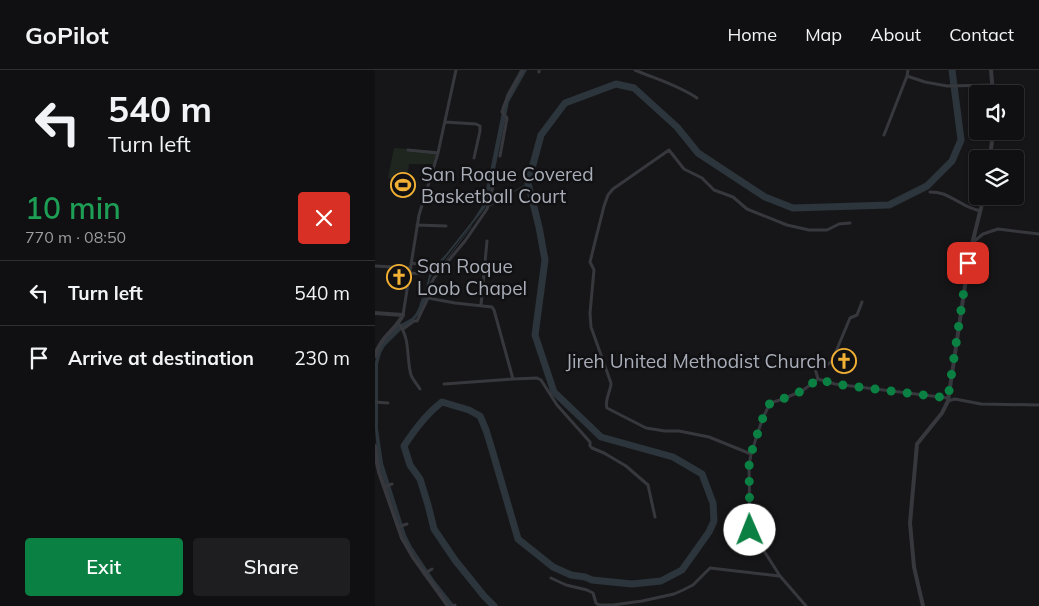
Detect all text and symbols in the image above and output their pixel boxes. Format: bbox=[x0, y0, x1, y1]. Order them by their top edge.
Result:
text: GoPilot bbox=[25, 20, 109, 50]
text: Home bbox=[727, 23, 777, 46]
text: Map bbox=[805, 23, 842, 46]
text: About bbox=[870, 23, 921, 46]
text: Contact bbox=[949, 23, 1014, 46]
map controls bbox=[969, 85, 1024, 205]
button: sound bbox=[969, 85, 1024, 140]
text: 540 m bbox=[108, 87, 212, 131]
icon: left bbox=[25, 90, 90, 155]
text: Turn left bbox=[108, 130, 191, 158]
button: layers bbox=[969, 150, 1024, 205]
place label: San Roque Covered Basketball Court bbox=[421, 162, 594, 208]
sports icon: San Roque Covered Basketball Court bbox=[390, 172, 416, 198]
text: 10 min bbox=[25, 189, 121, 227]
button: close bbox=[298, 192, 350, 244]
text: 770 m · 08:50 bbox=[25, 227, 126, 247]
pin bbox=[947, 242, 989, 284]
icon: arrive bbox=[954, 249, 982, 277]
place label: San Roque Loob Chapel bbox=[417, 254, 527, 300]
church icon: San Roque Loob Chapel bbox=[386, 264, 412, 290]
icon: left bbox=[25, 279, 53, 307]
text: Turn left bbox=[68, 281, 143, 305]
text: 540 m bbox=[294, 281, 350, 305]
icon: arrive bbox=[25, 344, 53, 372]
text: Arrive at destination bbox=[68, 346, 254, 370]
text: 230 m bbox=[294, 346, 350, 370]
church icon: Jireh United Methodist Church bbox=[831, 348, 857, 374]
place label: Jireh United Methodist Church bbox=[566, 349, 827, 373]
position arrow bbox=[723, 503, 775, 555]
button: Exit bbox=[25, 538, 183, 596]
button: Share bbox=[193, 538, 350, 596]

